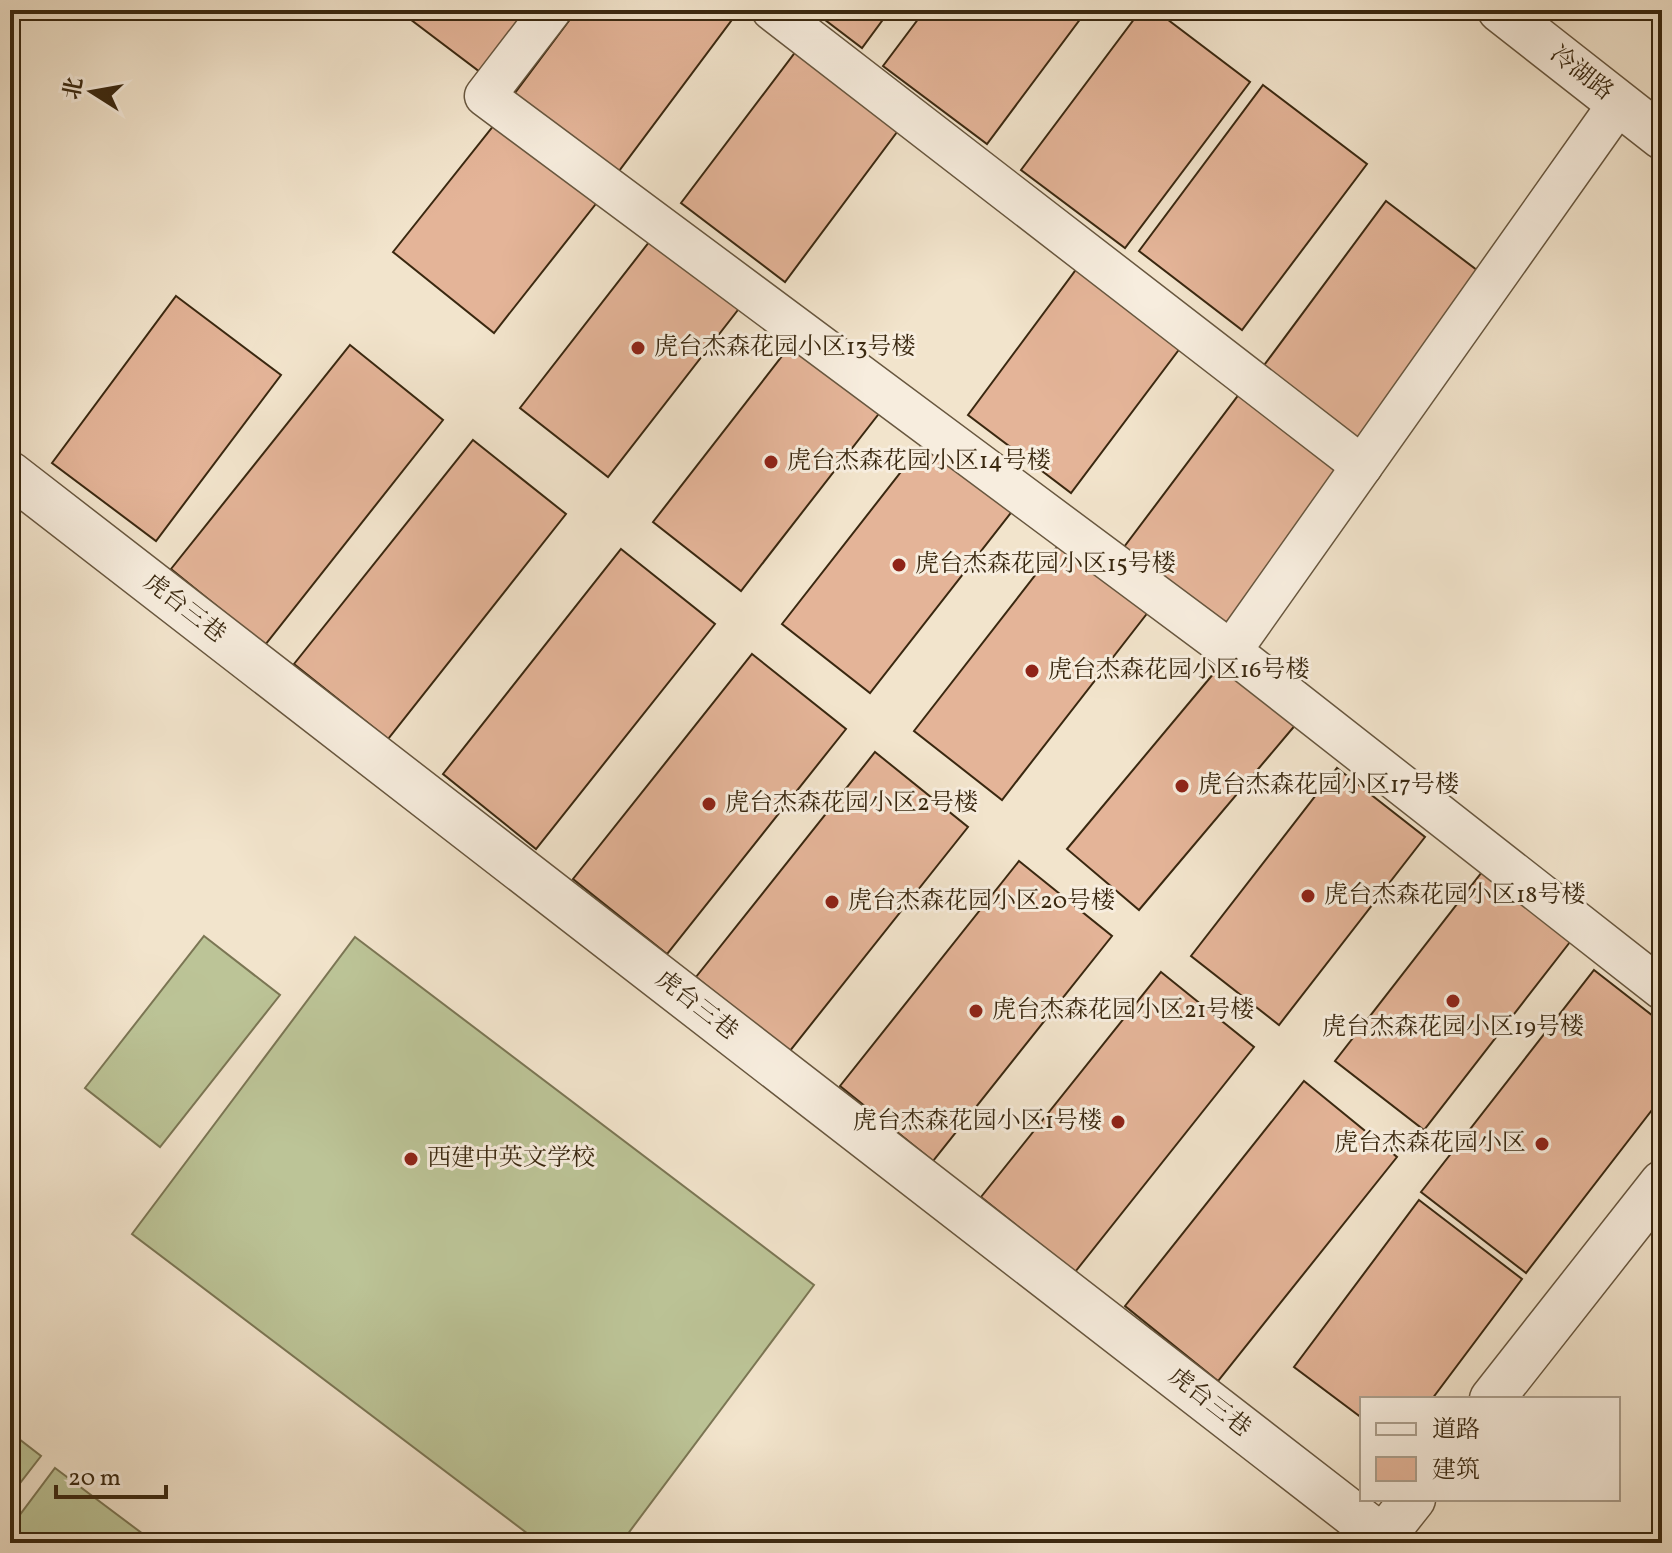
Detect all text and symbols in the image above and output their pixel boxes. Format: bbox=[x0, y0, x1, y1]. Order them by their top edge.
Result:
street label: 冷湖路 bbox=[1542, 38, 1620, 110]
north arrow bbox=[52, 52, 132, 132]
text: 北 bbox=[58, 75, 92, 102]
place label: 虎台杰森花园小区13号楼 bbox=[654, 331, 916, 365]
marker: 虎台杰森花园小区13号楼 bbox=[629, 339, 647, 357]
place label: 虎台杰森花园小区14号楼 bbox=[787, 445, 1051, 479]
marker: 虎台杰森花园小区14号楼 bbox=[762, 453, 780, 471]
place label: 虎台杰森花园小区15号楼 bbox=[915, 548, 1176, 582]
marker: 虎台杰森花园小区15号楼 bbox=[890, 556, 908, 574]
street label: 虎台三巷 bbox=[136, 566, 232, 652]
place label: 虎台杰森花园小区16号楼 bbox=[1048, 654, 1309, 688]
marker: 虎台杰森花园小区16号楼 bbox=[1023, 662, 1041, 680]
place label: 虎台杰森花园小区17号楼 bbox=[1198, 769, 1459, 803]
marker: 虎台杰森花园小区17号楼 bbox=[1173, 777, 1191, 795]
place label: 虎台杰森花园小区2号楼 bbox=[725, 787, 978, 821]
marker: 虎台杰森花园小区2号楼 bbox=[700, 795, 718, 813]
place label: 虎台杰森花园小区18号楼 bbox=[1324, 879, 1586, 913]
place label: 虎台杰森花园小区20号楼 bbox=[848, 885, 1115, 919]
marker: 虎台杰森花园小区18号楼 bbox=[1299, 887, 1317, 905]
marker: 虎台杰森花园小区20号楼 bbox=[823, 893, 841, 911]
street label: 虎台三巷 bbox=[648, 963, 744, 1049]
marker: 虎台杰森花园小区19号楼 bbox=[1444, 992, 1462, 1010]
place label: 虎台杰森花园小区21号楼 bbox=[992, 994, 1254, 1028]
marker: 虎台杰森花园小区21号楼 bbox=[967, 1002, 985, 1020]
place label: 虎台杰森花园小区19号楼 bbox=[1322, 1011, 1584, 1045]
place label: 虎台杰森花园小区1号楼 bbox=[853, 1105, 1102, 1139]
marker: 虎台杰森花园小区1号楼 bbox=[1109, 1113, 1127, 1131]
place label: 虎台杰森花园小区 bbox=[1334, 1127, 1526, 1161]
marker: 虎台杰森花园小区 bbox=[1533, 1135, 1551, 1153]
place label: 西建中英文学校 bbox=[427, 1142, 595, 1176]
marker: 西建中英文学校 bbox=[402, 1150, 420, 1168]
street label: 虎台三巷 bbox=[1161, 1360, 1257, 1446]
legend bbox=[1360, 1397, 1620, 1501]
text: 道路 bbox=[1432, 1414, 1480, 1448]
scale bar bbox=[56, 1449, 166, 1499]
text: 建筑 bbox=[1432, 1454, 1480, 1488]
text: 20 m bbox=[68, 1462, 121, 1496]

